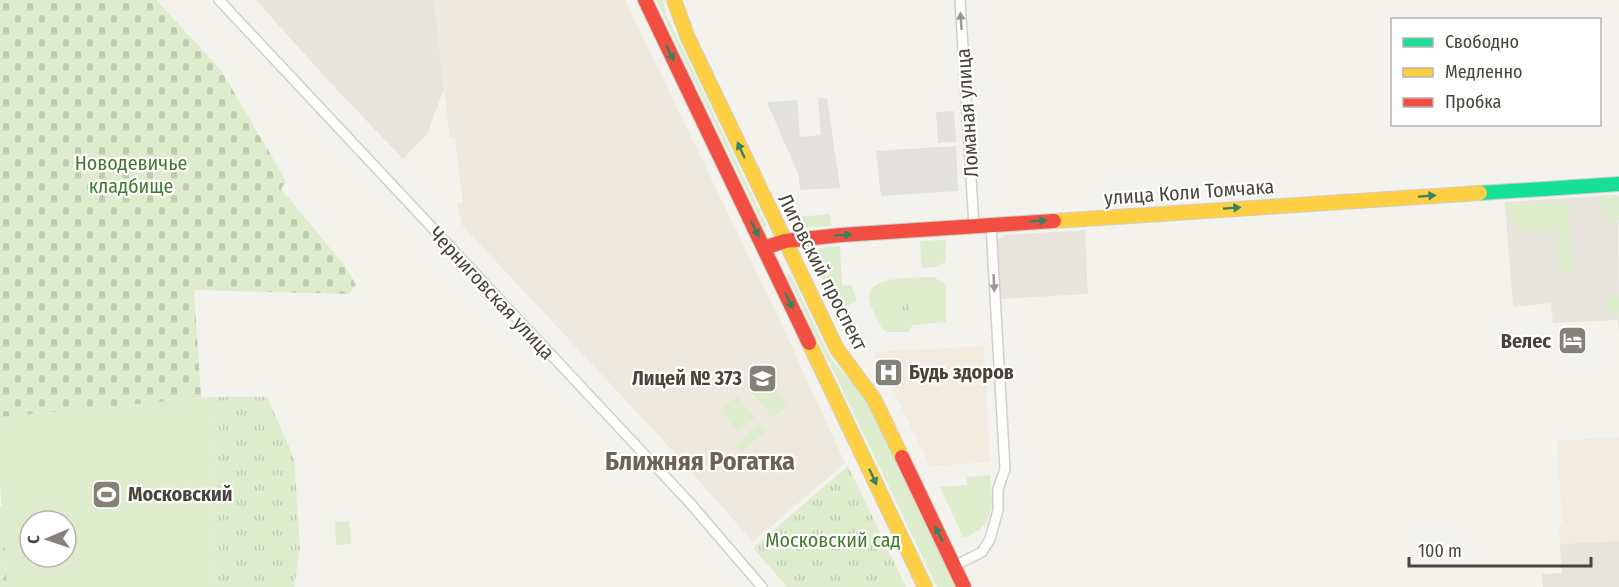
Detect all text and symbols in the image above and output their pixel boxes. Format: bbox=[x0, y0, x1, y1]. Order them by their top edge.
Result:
one-way arrow bbox=[956, 11, 966, 30]
legend bbox=[1391, 18, 1601, 126]
text: Свободно bbox=[1445, 31, 1519, 53]
one-way arrow bbox=[666, 44, 675, 61]
street label: Ломаная улица bbox=[951, 48, 983, 178]
text: Медленно bbox=[1445, 61, 1523, 83]
text: Пробка bbox=[1445, 91, 1501, 113]
one-way arrow bbox=[737, 142, 746, 159]
park label: Новодевичье кладбище bbox=[75, 151, 187, 198]
street label: улица Коли Томчака bbox=[1103, 174, 1275, 210]
street label: Лиговский проспект bbox=[773, 190, 873, 355]
one-way arrow bbox=[1417, 191, 1436, 201]
one-way arrow bbox=[1223, 204, 1242, 213]
one-way arrow bbox=[1028, 216, 1047, 226]
one-way arrow bbox=[750, 220, 759, 237]
street label: Черниговская улица bbox=[424, 222, 560, 364]
one-way arrow bbox=[834, 230, 853, 240]
one-way arrow bbox=[990, 274, 999, 293]
one-way arrow bbox=[785, 293, 794, 310]
hotel icon: Велес bbox=[1556, 325, 1588, 357]
place label: Велес bbox=[1501, 329, 1551, 353]
hospital icon: Будь здоров bbox=[872, 356, 904, 388]
place label: Будь здоров bbox=[909, 360, 1014, 384]
school or university icon: Лицей № 373 bbox=[747, 362, 779, 394]
place label: Лицей № 373 bbox=[632, 366, 742, 390]
district label: Ближняя Рогатка bbox=[605, 446, 795, 477]
one-way arrow bbox=[868, 469, 877, 486]
sports icon: Московский bbox=[91, 478, 123, 510]
place label: Московский bbox=[128, 482, 232, 506]
north arrow bbox=[18, 509, 78, 569]
one-way arrow bbox=[934, 526, 943, 543]
park label: Московский сад bbox=[765, 528, 901, 552]
scale bar bbox=[1409, 530, 1590, 568]
text: С bbox=[24, 534, 43, 544]
text: 100 m bbox=[1418, 540, 1462, 562]

